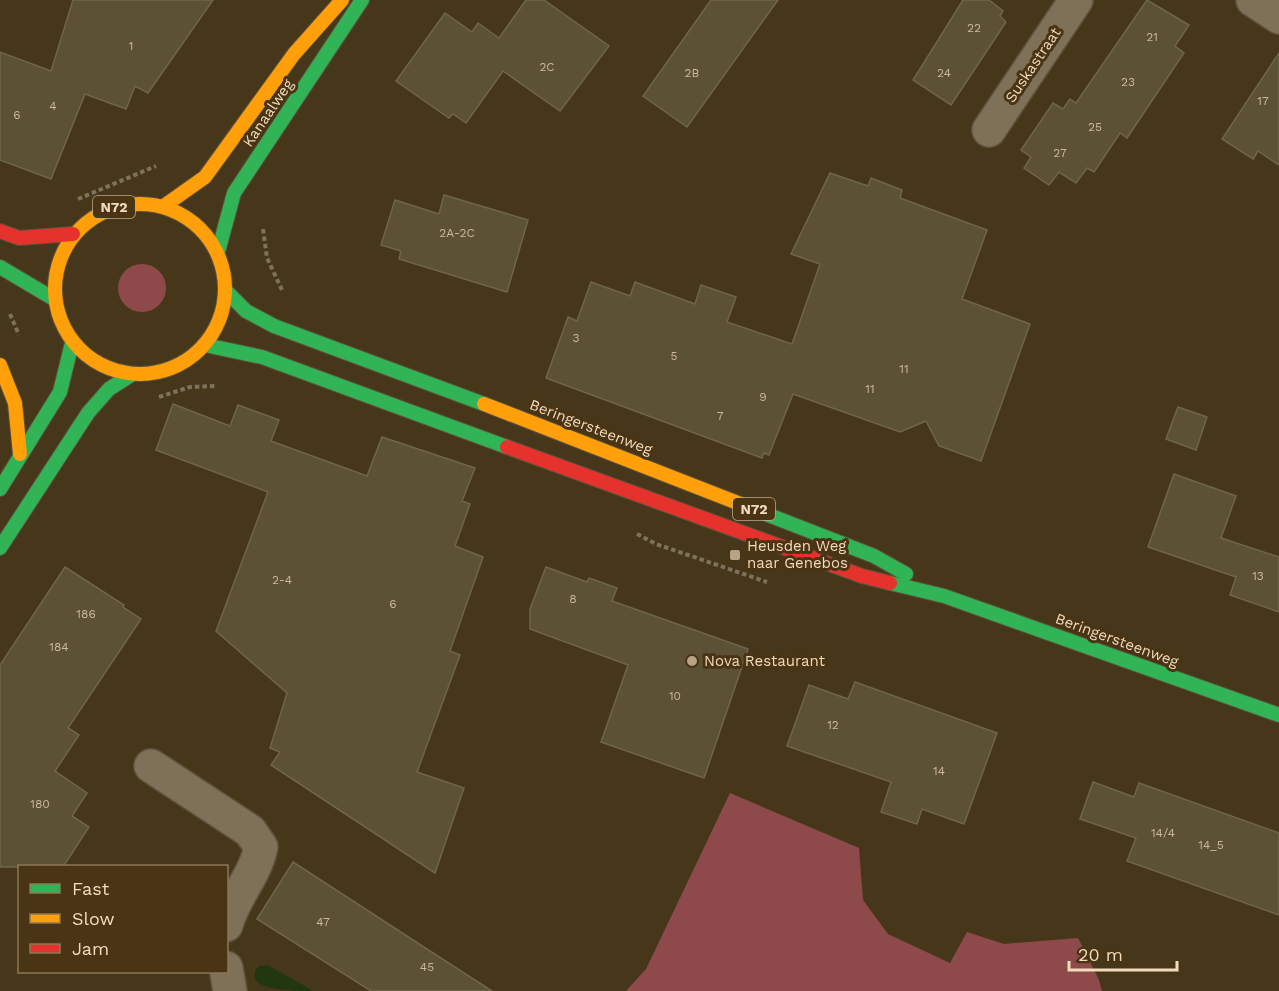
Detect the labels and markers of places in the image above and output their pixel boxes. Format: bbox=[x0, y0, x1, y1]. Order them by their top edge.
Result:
place label: Heusden Weg naar Genebos bbox=[747, 537, 848, 572]
marker: Heusden Weg naar Genebos bbox=[728, 548, 742, 562]
place label: Nova Restaurant bbox=[704, 652, 826, 670]
marker: Nova Restaurant bbox=[685, 654, 699, 668]

